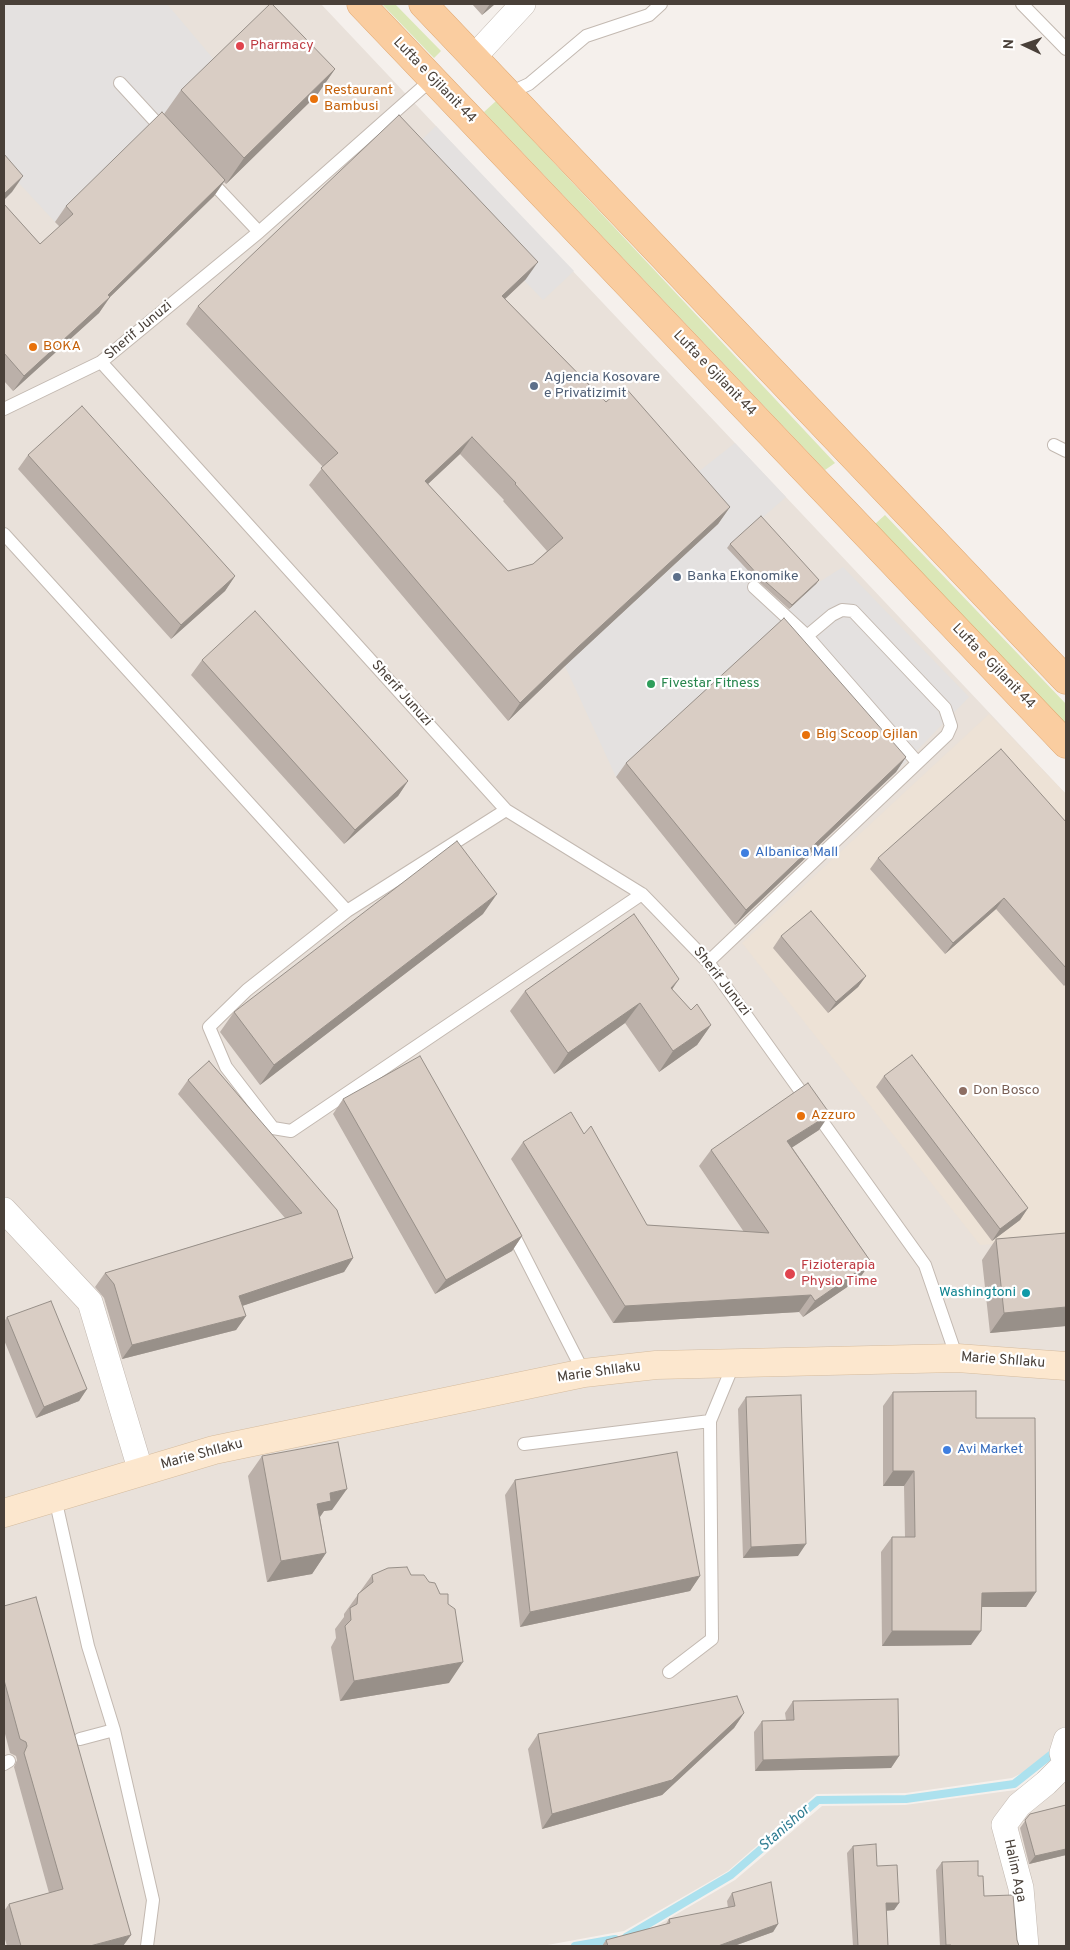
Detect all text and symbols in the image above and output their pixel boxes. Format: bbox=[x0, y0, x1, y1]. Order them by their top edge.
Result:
north arrow bbox=[1000, 20, 1050, 70]
street label: Lufta e Gjilanit 44 bbox=[389, 35, 479, 127]
place label: Pharmacy bbox=[250, 38, 314, 54]
text: N bbox=[1001, 39, 1018, 50]
marker: Pharmacy bbox=[234, 40, 246, 52]
place label: Restaurant Bambusi bbox=[324, 83, 393, 115]
marker: Restaurant Bambusi bbox=[308, 93, 320, 105]
street label: Sherif Junuzi bbox=[102, 298, 176, 364]
street label: Lufta e Gjilanit 44 bbox=[669, 328, 759, 420]
place label: BOKA bbox=[43, 339, 81, 355]
marker: BOKA bbox=[27, 341, 39, 353]
place label: Agjencia Kosovare e Privatizimit bbox=[544, 370, 660, 402]
marker: Agjencia Kosovare e Privatizimit bbox=[528, 380, 540, 392]
place label: Banka Ekonomike bbox=[687, 569, 798, 585]
marker: Banka Ekonomike bbox=[671, 571, 683, 583]
street label: Lufta e Gjilanit 44 bbox=[948, 621, 1038, 713]
street label: Sherif Junuzi bbox=[367, 658, 435, 730]
place label: Fivestar Fitness bbox=[661, 676, 760, 692]
marker: Fivestar Fitness bbox=[645, 678, 657, 690]
place label: Big Scoop Gjilan bbox=[816, 727, 918, 743]
marker: Big Scoop Gjilan bbox=[800, 729, 812, 741]
place label: Albanica Mall bbox=[755, 845, 838, 861]
marker: Albanica Mall bbox=[739, 847, 751, 859]
street label: Sherif Junuzi bbox=[689, 944, 753, 1020]
place label: Don Bosco bbox=[973, 1083, 1040, 1099]
marker: Don Bosco bbox=[957, 1085, 969, 1097]
place label: Azzuro bbox=[811, 1108, 856, 1124]
marker: Azzuro bbox=[795, 1110, 807, 1122]
place label: Fizioterapia Physio Time bbox=[801, 1258, 877, 1290]
marker: Fizioterapia Physio Time bbox=[783, 1267, 797, 1281]
place label: Washingtoni bbox=[939, 1285, 1016, 1301]
marker: Washingtoni bbox=[1020, 1287, 1032, 1299]
street label: Marie Shllaku bbox=[960, 1350, 1046, 1372]
street label: Marie Shllaku bbox=[556, 1359, 642, 1387]
street label: Marie Shllaku bbox=[159, 1436, 245, 1474]
place label: Avi Market bbox=[957, 1442, 1023, 1458]
marker: Avi Market bbox=[941, 1444, 953, 1456]
water label: Stanishor bbox=[756, 1802, 814, 1856]
street label: Halim Aga bbox=[999, 1838, 1029, 1904]

